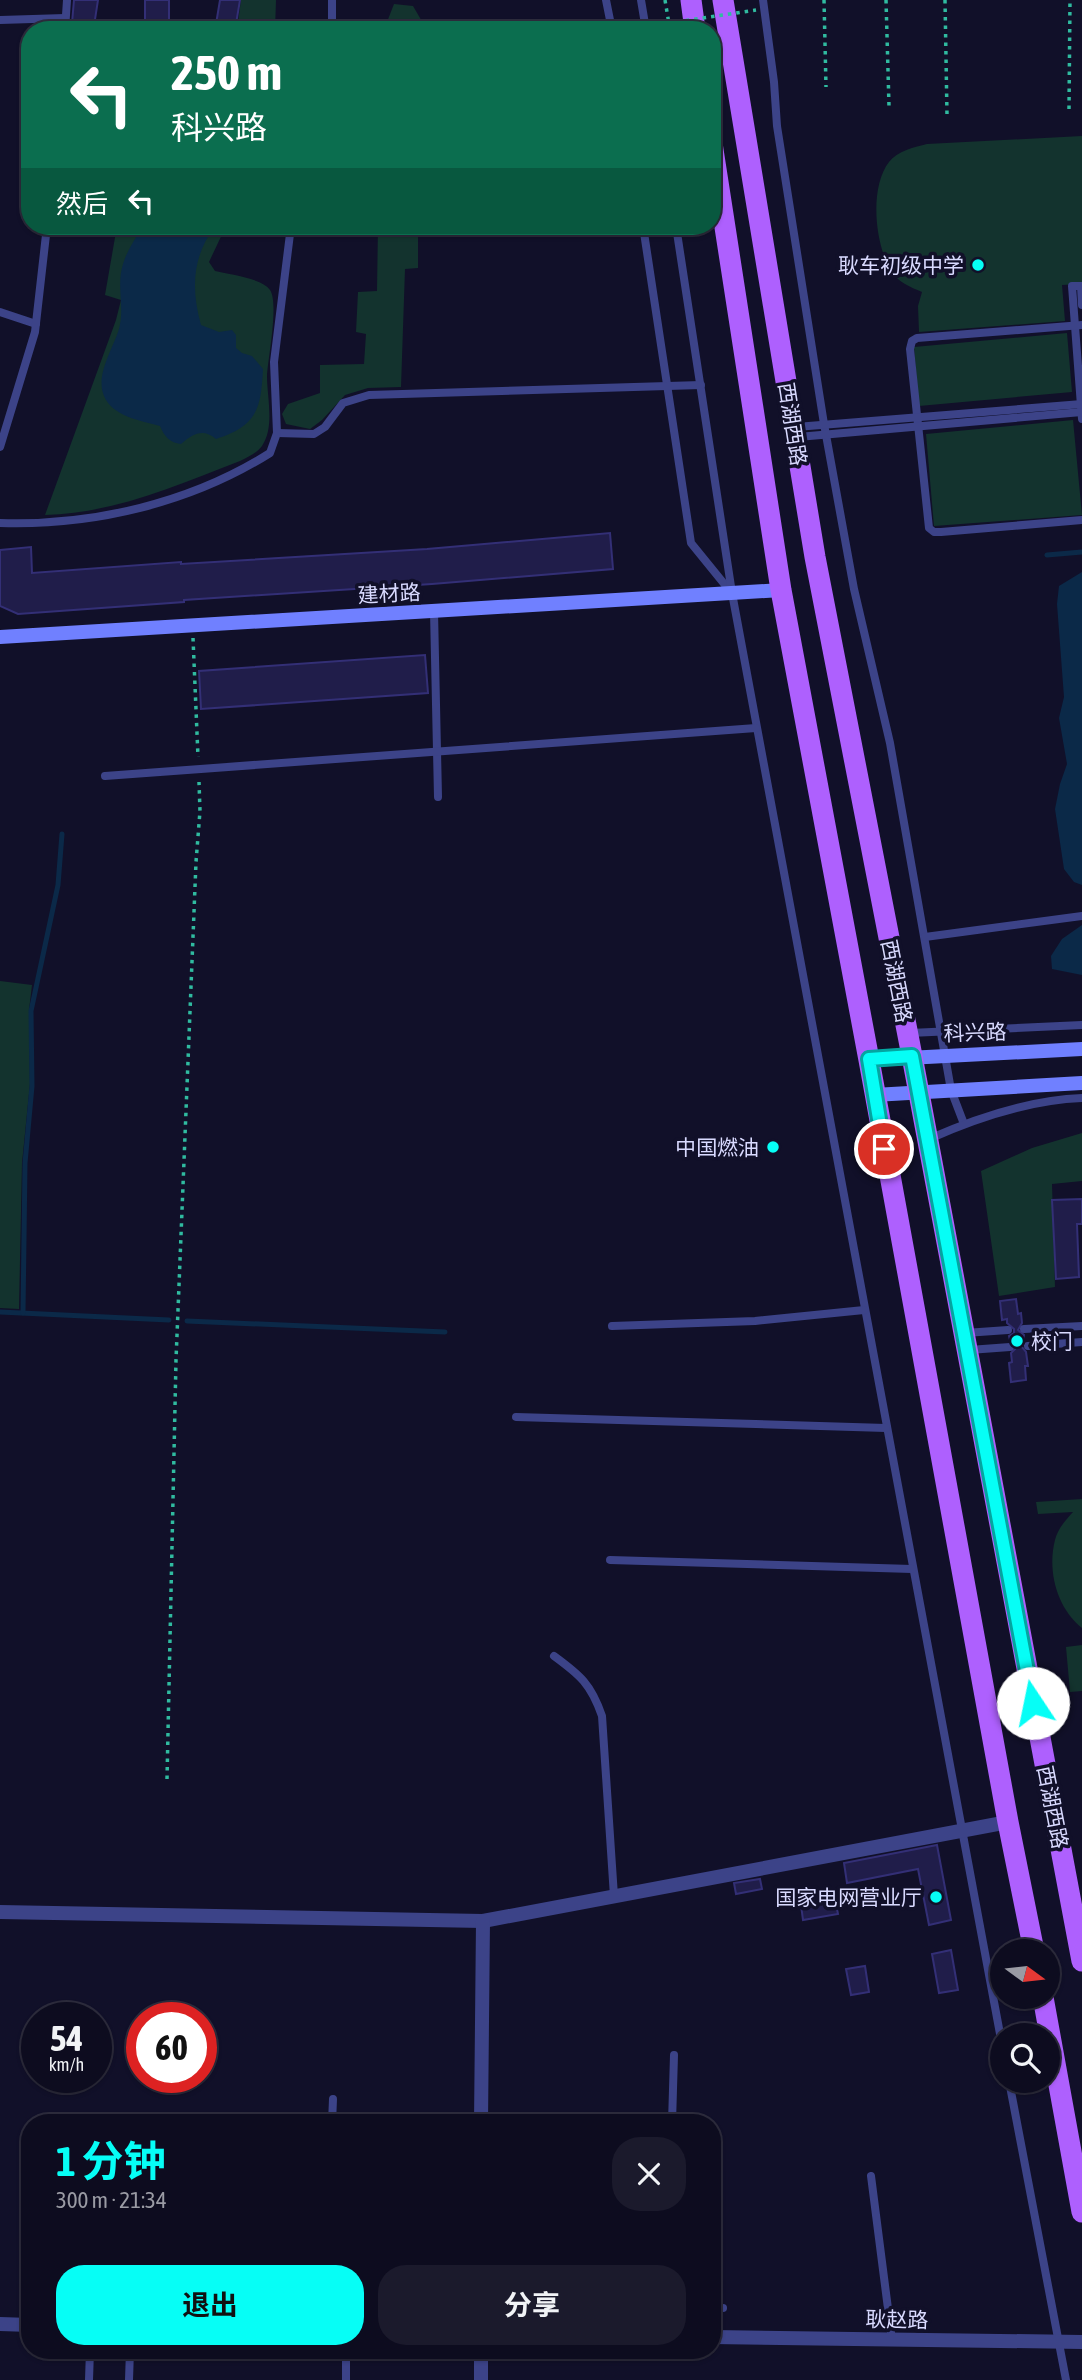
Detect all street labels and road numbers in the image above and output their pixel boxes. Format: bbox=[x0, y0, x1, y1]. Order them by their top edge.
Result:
street label: 西湖西路 bbox=[775, 381, 811, 467]
street label: 建材路 bbox=[357, 579, 421, 607]
street label: 西湖西路 bbox=[877, 937, 917, 1025]
street label: 科兴路 bbox=[943, 1019, 1007, 1045]
street label: 西湖西路 bbox=[1033, 1763, 1073, 1851]
street label: 耿赵路 bbox=[865, 2306, 929, 2332]

